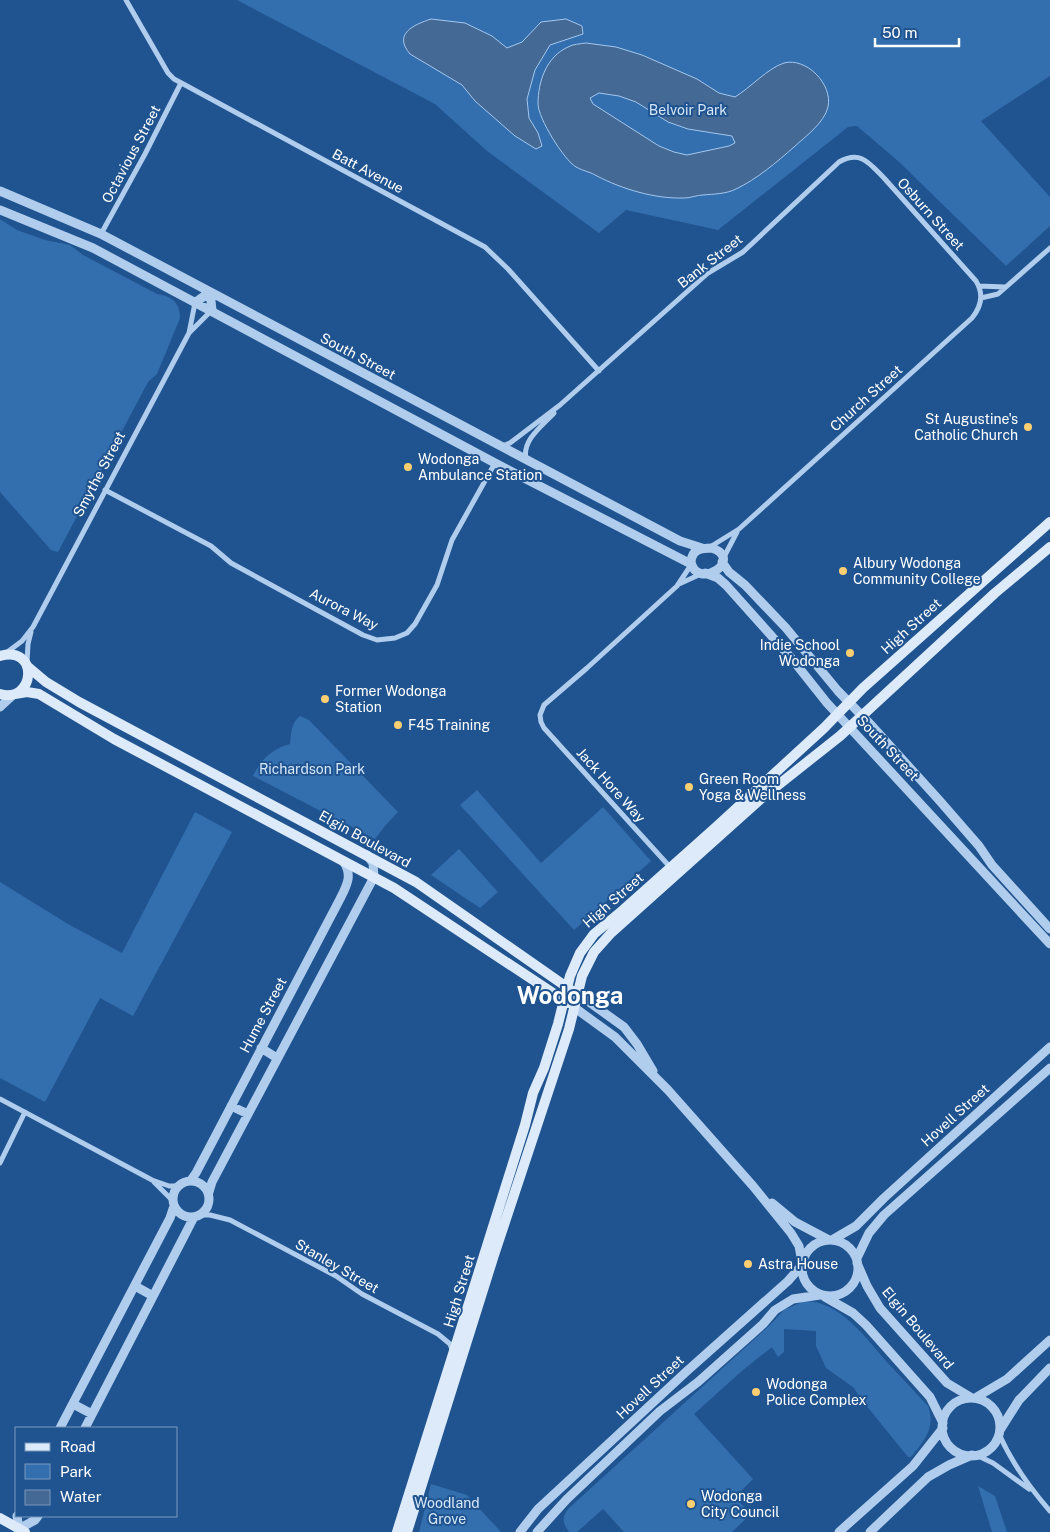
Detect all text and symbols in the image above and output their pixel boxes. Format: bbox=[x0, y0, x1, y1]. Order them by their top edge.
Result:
scale bar bbox=[875, 15, 959, 47]
text: 50 m bbox=[882, 24, 917, 41]
street label: Octavious Street bbox=[99, 102, 163, 206]
park label: Belvoir Park bbox=[649, 102, 727, 118]
street label: Batt Avenue bbox=[330, 146, 406, 197]
street label: Osburn Street bbox=[894, 175, 968, 253]
street label: Bank Street bbox=[675, 231, 745, 291]
street label: South Street bbox=[318, 329, 398, 383]
street label: Church Street bbox=[827, 362, 905, 434]
place label: St Augustine's Catholic Church bbox=[914, 411, 1018, 443]
marker: St Augustine's Catholic Church bbox=[1022, 421, 1034, 433]
street label: Smythe Street bbox=[70, 429, 128, 519]
place label: Wodonga Ambulance Station bbox=[418, 451, 542, 483]
marker: Wodonga Ambulance Station bbox=[402, 461, 414, 473]
place label: Albury Wodonga Community College bbox=[853, 555, 981, 587]
marker: Albury Wodonga Community College bbox=[837, 565, 849, 577]
street label: Aurora Way bbox=[307, 585, 382, 633]
street label: High Street bbox=[878, 595, 944, 657]
place label: Indie School Wodonga bbox=[760, 637, 840, 669]
marker: Indie School Wodonga bbox=[844, 647, 856, 659]
place label: Former Wodonga Station bbox=[335, 683, 446, 715]
marker: Former Wodonga Station bbox=[319, 693, 331, 705]
street label: South Street bbox=[854, 712, 922, 784]
place label: F45 Training bbox=[408, 717, 490, 733]
marker: F45 Training bbox=[392, 719, 404, 731]
street label: Jack Hore Way bbox=[573, 745, 649, 826]
park label: Richardson Park bbox=[259, 761, 365, 777]
place label: Green Room Yoga & Wellness bbox=[699, 771, 806, 803]
marker: Green Room Yoga & Wellness bbox=[683, 781, 695, 793]
street label: Elgin Boulevard bbox=[316, 807, 414, 871]
street label: High Street bbox=[579, 869, 647, 931]
street label: Hume Street bbox=[236, 975, 290, 1055]
district label: Wodonga bbox=[517, 981, 623, 1009]
street label: Hovell Street bbox=[918, 1080, 992, 1150]
street label: Stanley Street bbox=[292, 1236, 382, 1296]
street label: High Street bbox=[440, 1253, 478, 1329]
place label: Astra House bbox=[758, 1256, 838, 1272]
marker: Astra House bbox=[742, 1258, 754, 1270]
street label: Elgin Boulevard bbox=[879, 1284, 957, 1372]
street label: Hovell Street bbox=[613, 1352, 687, 1422]
place label: Wodonga Police Complex bbox=[766, 1376, 866, 1408]
marker: Wodonga Police Complex bbox=[750, 1386, 762, 1398]
legend bbox=[15, 1427, 178, 1517]
text: Road bbox=[60, 1438, 96, 1455]
text: Park bbox=[60, 1463, 92, 1480]
text: Water bbox=[60, 1488, 102, 1505]
place label: Wodonga City Council bbox=[701, 1488, 780, 1520]
park label: Woodland Grove bbox=[414, 1495, 480, 1527]
marker: Wodonga City Council bbox=[685, 1498, 697, 1510]

